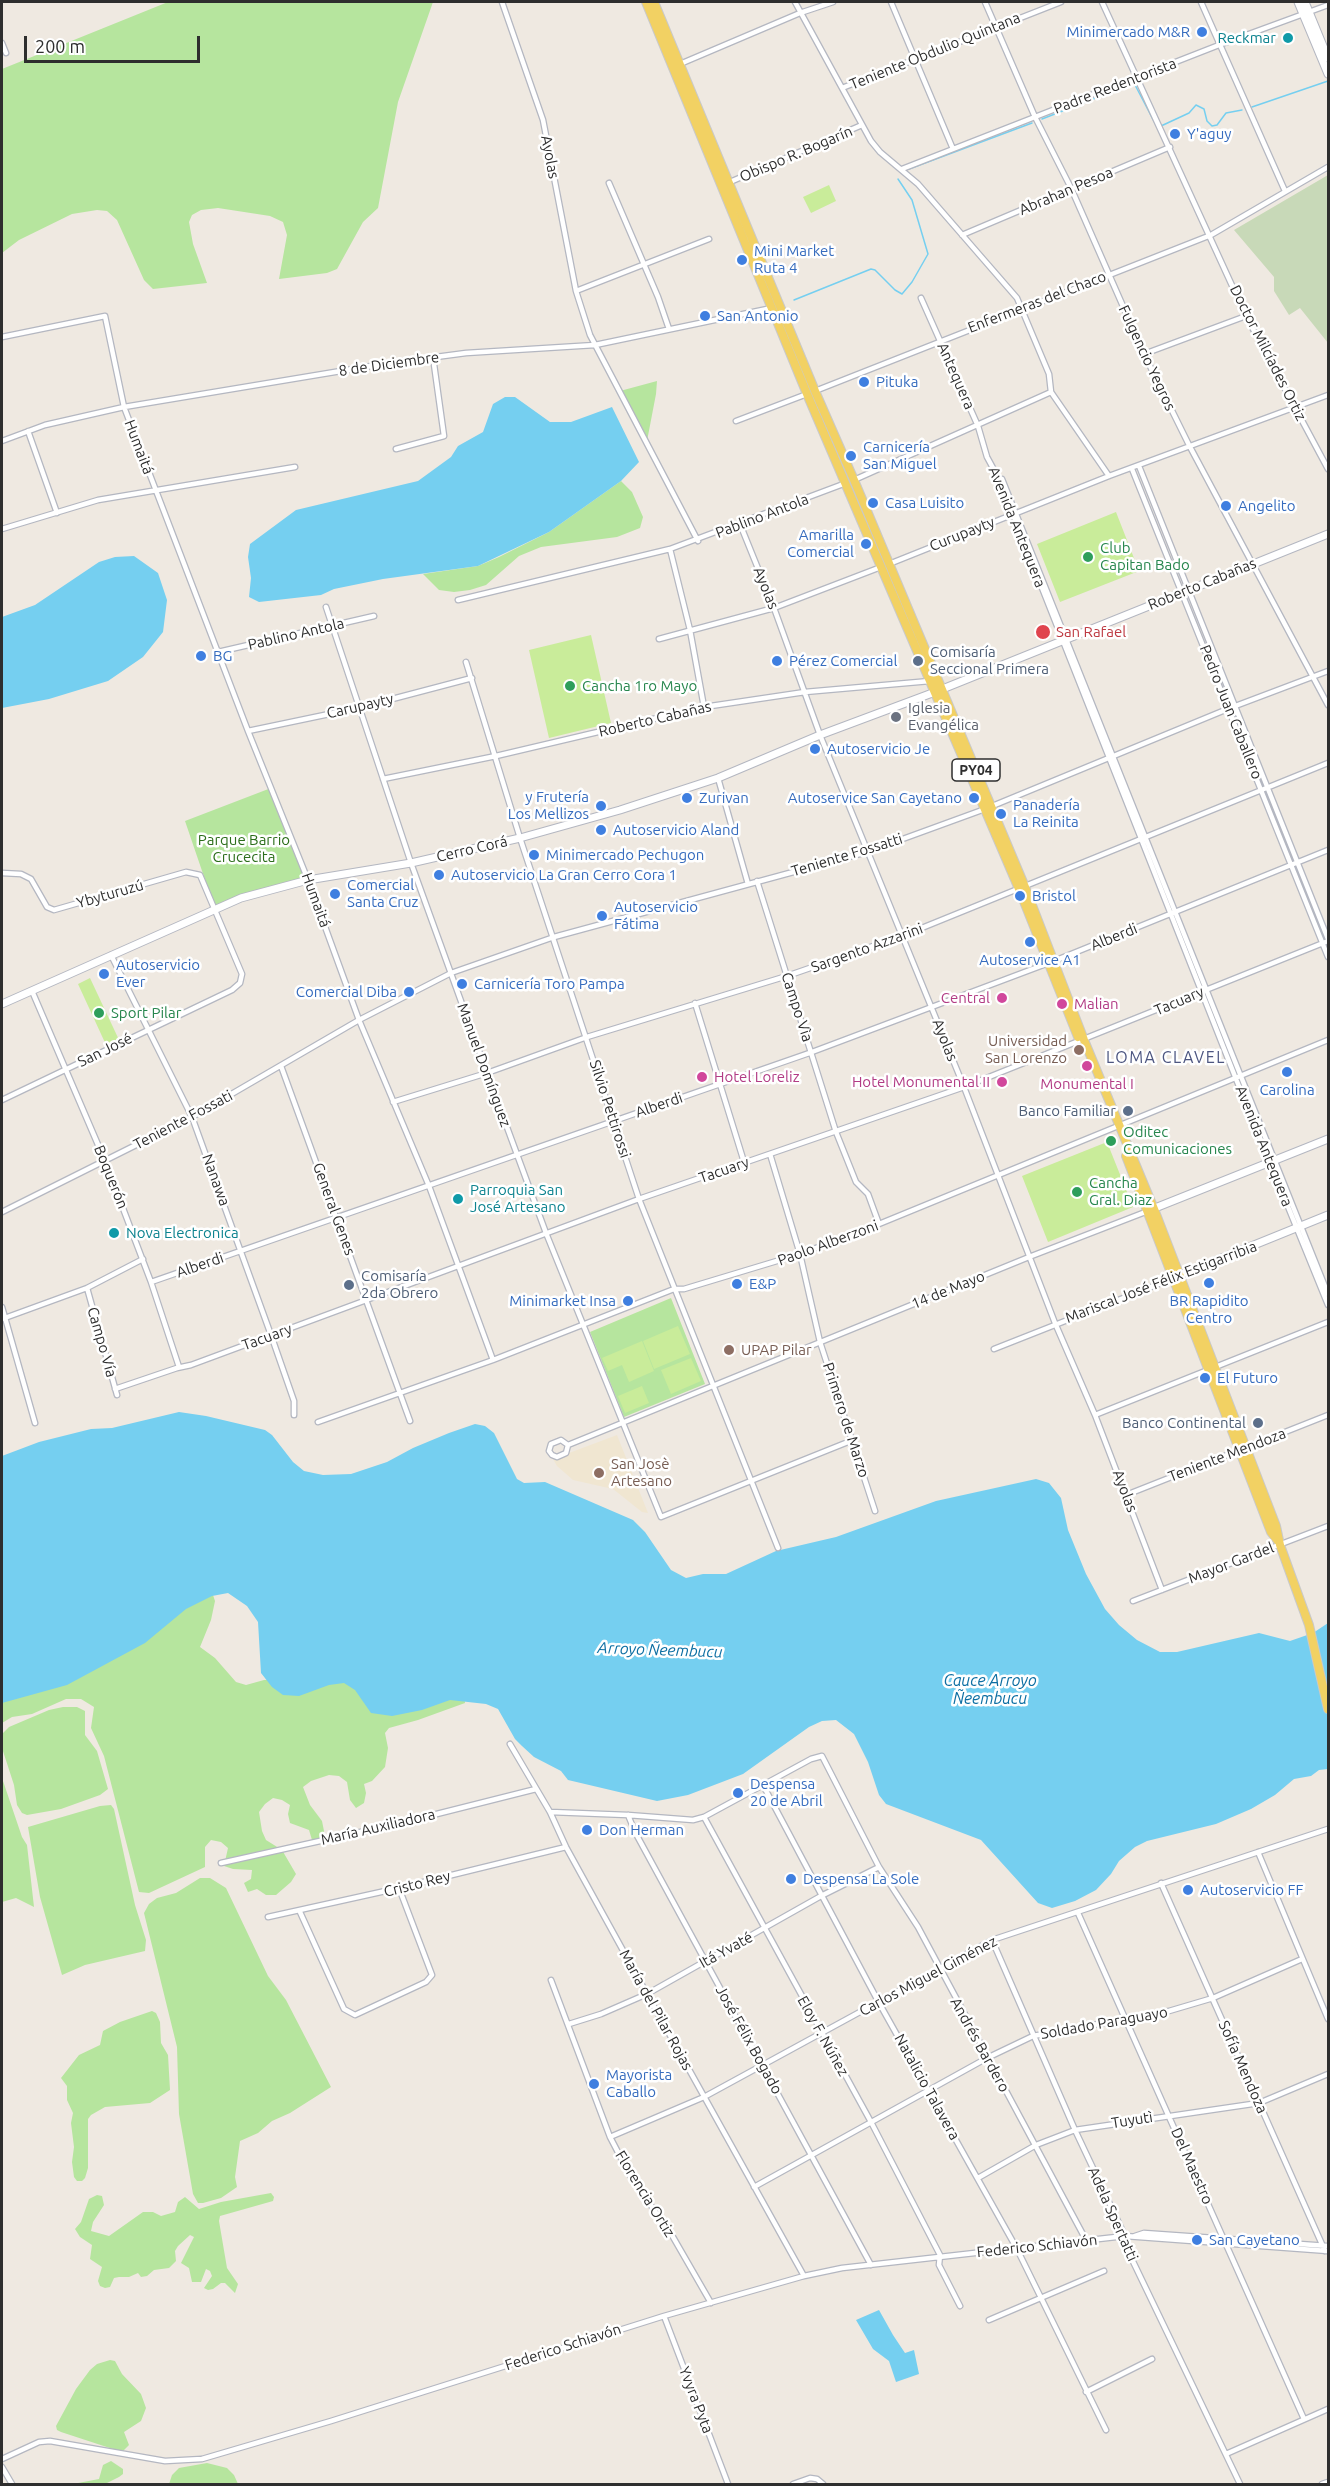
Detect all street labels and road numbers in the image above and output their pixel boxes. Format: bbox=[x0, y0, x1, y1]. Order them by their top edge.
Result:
street label: Teniente Obdulio Quintana bbox=[847, 9, 1023, 93]
street label: Padre Redentorista bbox=[1051, 54, 1179, 118]
street label: Obispo R. Bogarín bbox=[737, 122, 855, 186]
street label: Ayolas bbox=[537, 134, 563, 180]
street label: Abrahan Pesoa bbox=[1016, 163, 1116, 219]
street label: Enfermeras del Chaco bbox=[965, 267, 1109, 337]
street label: Doctor Milcíades Ortiz bbox=[1226, 282, 1310, 424]
street label: Fulgencio Yegros bbox=[1115, 302, 1179, 414]
street label: Antequera bbox=[933, 340, 979, 412]
street label: 8 de Diciembre bbox=[338, 348, 440, 380]
street label: Humaitá bbox=[120, 417, 158, 477]
street label: Avenida Antequera bbox=[985, 464, 1049, 590]
street label: Pablino Antola bbox=[713, 490, 811, 542]
street label: Curupayty bbox=[927, 513, 997, 555]
street label: Roberto Cabañas bbox=[1145, 554, 1259, 614]
street label: Ayolas bbox=[749, 564, 783, 612]
street label: Pablino Antola bbox=[246, 614, 346, 654]
street label: Pedro Juan Caballero bbox=[1196, 642, 1266, 782]
street label: Carupayty bbox=[325, 690, 395, 722]
street label: Roberto Cabañas bbox=[597, 697, 713, 741]
road number: PY04 bbox=[952, 759, 1000, 781]
street label: Teniente Fossatti bbox=[789, 830, 905, 880]
street label: Cerro Corá bbox=[435, 832, 509, 866]
street label: Humaitá bbox=[298, 870, 334, 930]
street label: Ybyturuzú bbox=[74, 876, 146, 912]
street label: Sargento Azzarini bbox=[809, 919, 925, 977]
street label: Alberdi bbox=[1088, 920, 1140, 954]
street label: Campo Vìa bbox=[777, 970, 817, 1044]
street label: Tacuary bbox=[1152, 983, 1206, 1019]
street label: Manuel Domínguez bbox=[453, 1001, 515, 1129]
street label: Ayolas bbox=[928, 1016, 962, 1064]
street label: San José bbox=[75, 1029, 135, 1071]
street label: Silvio Pettirossi bbox=[586, 1058, 634, 1160]
street label: Avenida Antequera bbox=[1232, 1083, 1296, 1209]
street label: Teniente Fossati bbox=[130, 1086, 236, 1154]
street label: Alberdi bbox=[633, 1089, 685, 1121]
street label: Boquerón bbox=[90, 1143, 132, 1211]
street label: Nanawa bbox=[198, 1152, 234, 1208]
street label: Tacuary bbox=[697, 1153, 751, 1187]
street label: General Genes bbox=[309, 1160, 359, 1258]
street label: Paolo Alberzoni bbox=[775, 1216, 881, 1270]
street label: Mariscal José Félix Estigarribia bbox=[1063, 1237, 1259, 1327]
street label: Alberdi bbox=[174, 1249, 226, 1281]
street label: 14 de Mayo bbox=[909, 1267, 987, 1313]
street label: Campo Vía bbox=[83, 1305, 121, 1379]
street label: Tacuary bbox=[240, 1320, 294, 1354]
street label: Primero de Marzo bbox=[819, 1360, 873, 1480]
street label: Teniente Mendoza bbox=[1166, 1424, 1288, 1486]
street label: Ayolas bbox=[1109, 1467, 1141, 1515]
street label: Mayor Gardel bbox=[1186, 1538, 1276, 1588]
street label: María Auxiliadora bbox=[319, 1805, 437, 1849]
street label: Cristo Rey bbox=[382, 1867, 452, 1901]
street label: Itá Yvaté bbox=[696, 1928, 756, 1972]
street label: Carlos Miguel Giménez bbox=[856, 1932, 1000, 2020]
street label: María del Pilar Rojas bbox=[615, 1947, 697, 2073]
street label: José Félix Bogado bbox=[712, 1983, 786, 2097]
street label: Eloy F. Núñez bbox=[794, 1993, 852, 2079]
street label: Andrés Bardero bbox=[947, 1995, 1013, 2095]
street label: Soldado Paraguayo bbox=[1039, 2003, 1169, 2043]
street label: Sofía Mendoza bbox=[1215, 2018, 1271, 2116]
street label: Natalicio Talavera bbox=[890, 2031, 964, 2143]
street label: Tuyutì bbox=[1110, 2108, 1154, 2132]
street label: Del Maestro bbox=[1167, 2125, 1217, 2207]
street label: Florencia Ortiz bbox=[611, 2147, 679, 2241]
street label: Adela Spertatti bbox=[1084, 2164, 1142, 2264]
street label: Federico Schiavón bbox=[976, 2231, 1098, 2261]
street label: Federico Schiavón bbox=[503, 2320, 623, 2374]
street label: Yvyra Pyta bbox=[675, 2364, 717, 2436]

